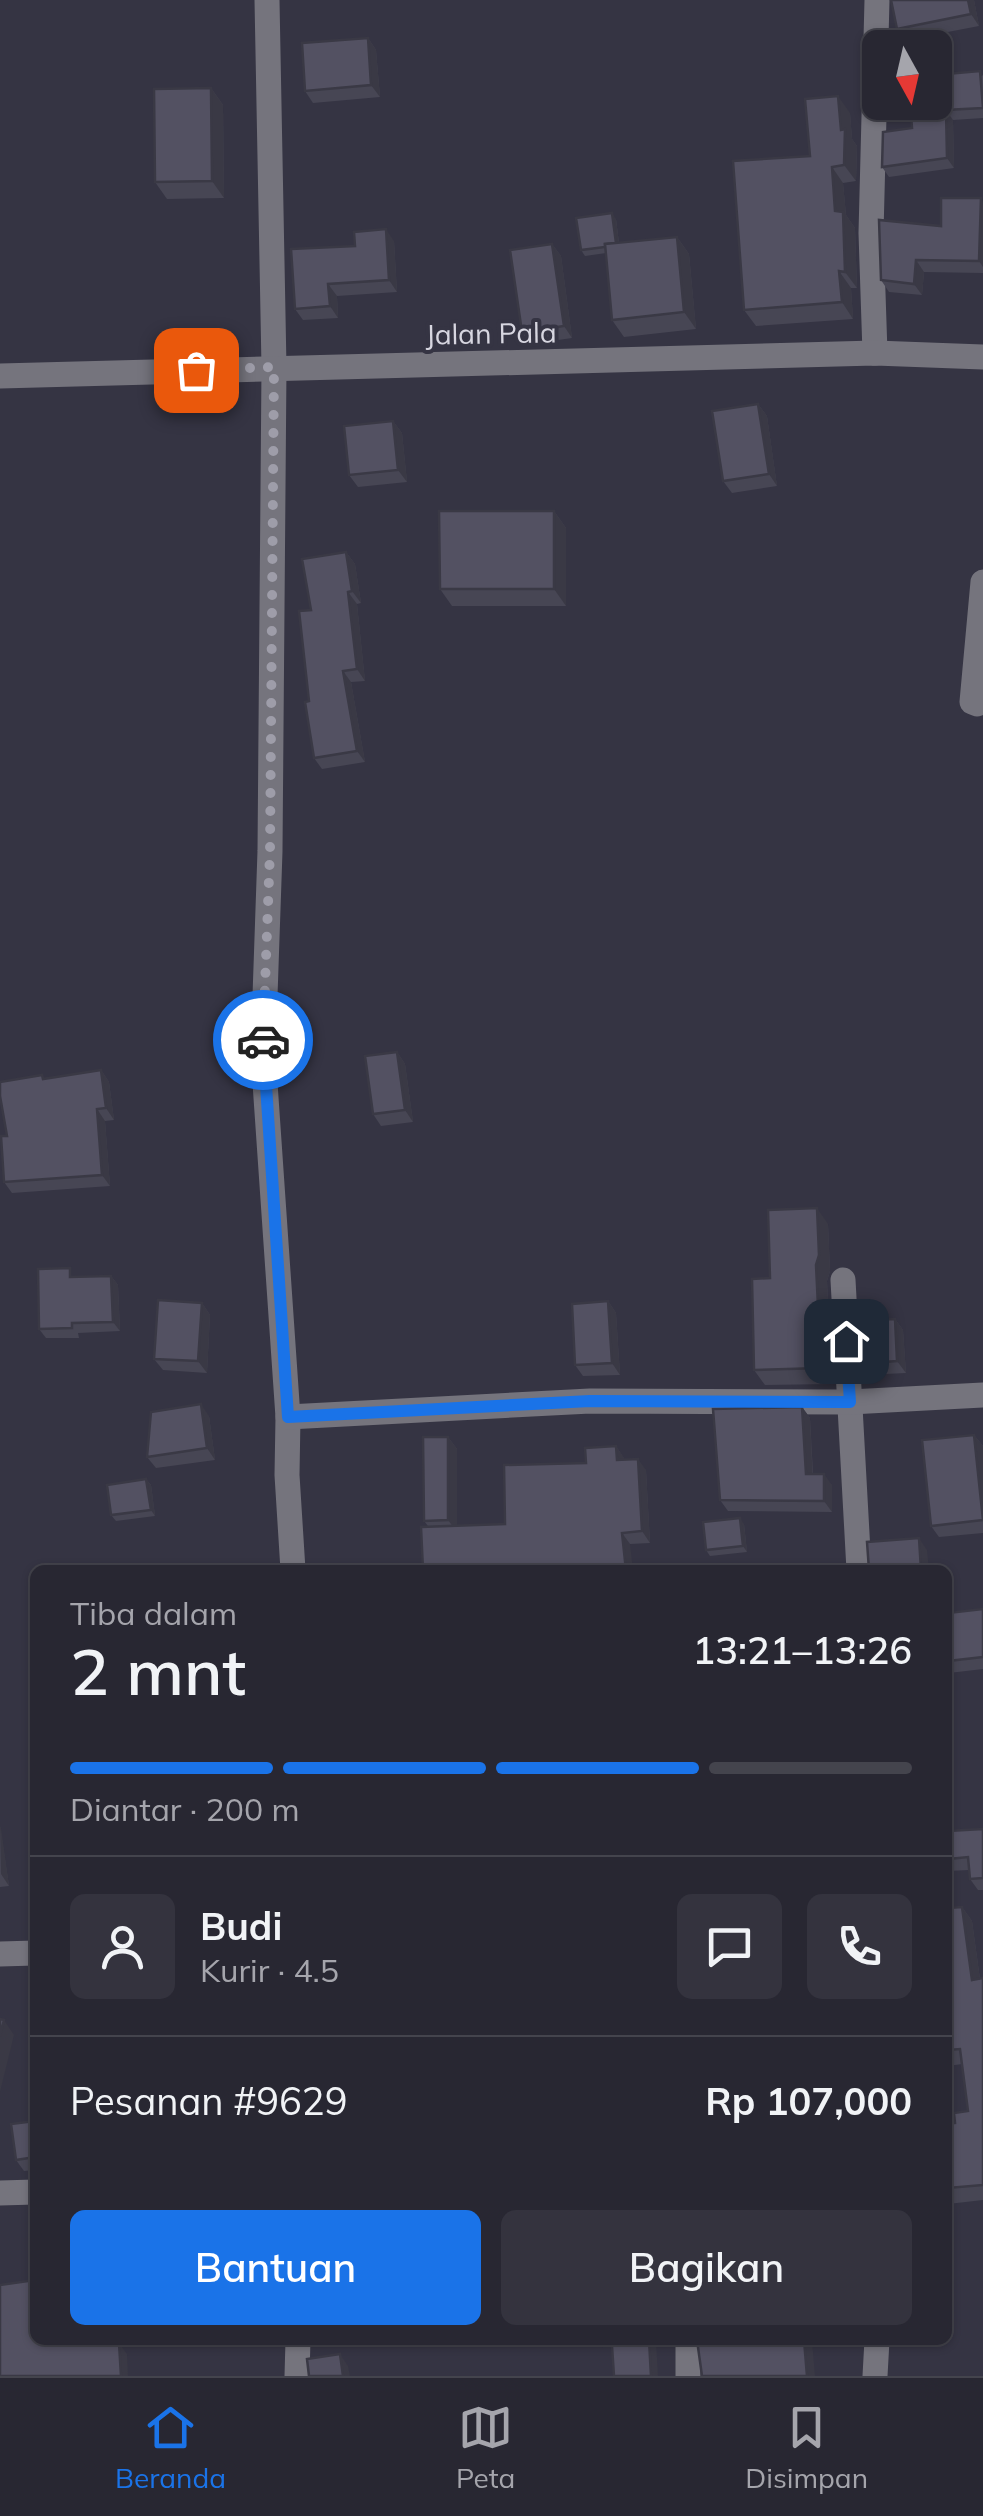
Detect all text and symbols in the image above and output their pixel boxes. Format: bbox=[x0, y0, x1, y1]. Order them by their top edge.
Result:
north arrow bbox=[862, 30, 952, 120]
map controls bbox=[862, 30, 952, 120]
street label: Jalan Pala bbox=[425, 314, 557, 352]
pin bbox=[154, 328, 239, 413]
icon: bag bbox=[169, 343, 224, 398]
courier bbox=[213, 990, 313, 1090]
icon: car bbox=[236, 1013, 291, 1068]
pin bbox=[804, 1299, 889, 1384]
icon: home bbox=[819, 1314, 874, 1369]
text: Tiba dalam bbox=[70, 1593, 237, 1633]
text: 13:21–13:26 bbox=[692, 1626, 912, 1674]
text: 2 mnt bbox=[70, 1630, 246, 1711]
text: Diantar · 200 m bbox=[70, 1789, 300, 1829]
button: person bbox=[70, 1894, 175, 1999]
button: chat bbox=[677, 1894, 782, 1999]
button: phone bbox=[807, 1894, 912, 1999]
text: Budi bbox=[200, 1902, 282, 1950]
text: Kurir · 4.5 bbox=[200, 1950, 339, 1990]
text: Pesanan #9629 bbox=[70, 2077, 347, 2125]
text: Rp 107,000 bbox=[705, 2077, 912, 2125]
button: Bantuan bbox=[70, 2210, 481, 2325]
button: Bagikan bbox=[501, 2210, 912, 2325]
tab: Beranda bbox=[115, 2400, 226, 2495]
tab: Peta bbox=[456, 2400, 515, 2495]
tab: Disimpan bbox=[745, 2400, 868, 2495]

